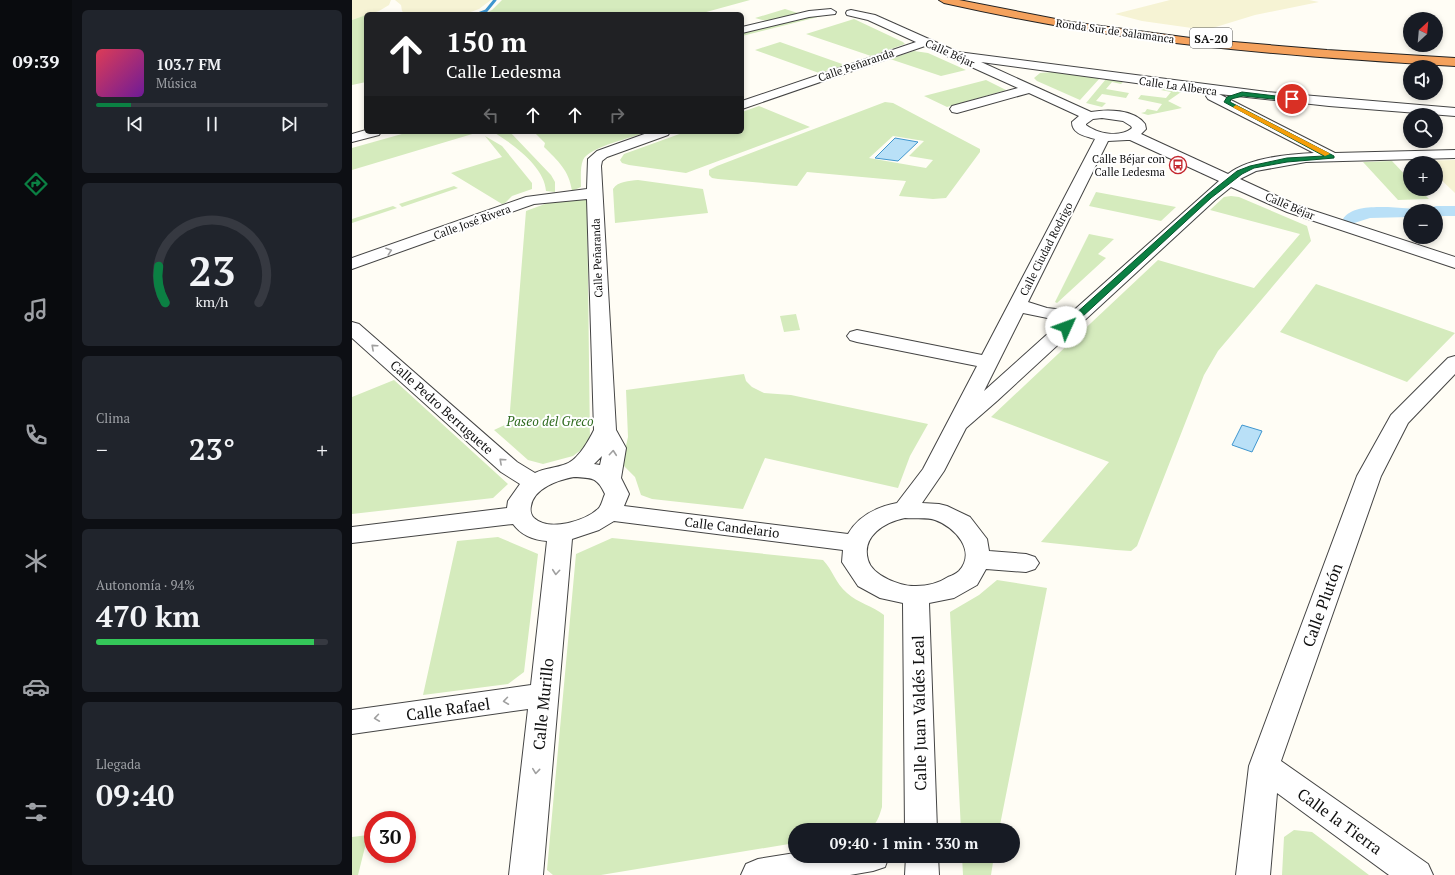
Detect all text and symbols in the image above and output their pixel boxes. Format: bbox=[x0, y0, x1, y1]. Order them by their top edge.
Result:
north arrow bbox=[1403, 12, 1443, 52]
map controls bbox=[1403, 12, 1443, 244]
street label: Ronda Sur de Salamanca bbox=[1055, 16, 1176, 46]
text: 150 m bbox=[446, 23, 527, 60]
icon: ahead bbox=[380, 28, 432, 80]
road number: SA-20 bbox=[1190, 28, 1232, 48]
street label: Calle Béjar bbox=[923, 36, 978, 70]
street label: Calle Peñaranda bbox=[816, 45, 896, 85]
text: 09:39 bbox=[13, 49, 59, 73]
text: 103.7 FM bbox=[156, 54, 221, 74]
text: Calle Ledesma bbox=[446, 59, 561, 83]
button: sound bbox=[1403, 60, 1443, 100]
text: Música bbox=[156, 74, 197, 92]
street label: Calle La Alberca bbox=[1138, 74, 1218, 98]
pin bbox=[1275, 82, 1309, 116]
icon: arrive bbox=[1281, 88, 1303, 110]
icon: left bbox=[480, 104, 502, 126]
icon: ahead bbox=[522, 104, 544, 126]
icon: ahead bbox=[564, 104, 586, 126]
icon: right bbox=[606, 104, 628, 126]
button: search bbox=[1403, 108, 1443, 148]
icon: previous bbox=[124, 113, 146, 135]
icon: pause bbox=[201, 113, 223, 135]
icon: next bbox=[278, 113, 300, 135]
place label: Calle Béjar con Calle Ledesma bbox=[1092, 152, 1165, 179]
bus stop icon: Calle Béjar con Calle Ledesma bbox=[1168, 155, 1188, 175]
button: + bbox=[1403, 156, 1443, 196]
icon: directions bbox=[22, 170, 50, 198]
street label: Calle Béjar bbox=[1263, 189, 1318, 223]
street label: Calle Ciudad Rodrigo bbox=[1016, 200, 1076, 298]
street label: Calle José Rivera bbox=[431, 201, 513, 242]
button: − bbox=[1403, 204, 1443, 244]
street label: Calle Peñaranda bbox=[589, 218, 605, 298]
text: 23 bbox=[188, 242, 236, 297]
one-way arrow bbox=[385, 248, 392, 256]
text: km/h bbox=[196, 291, 229, 310]
icon: music bbox=[22, 296, 50, 324]
position arrow bbox=[1045, 306, 1087, 348]
one-way arrow bbox=[371, 344, 379, 352]
street label: Calle Pedro Berruguete bbox=[387, 356, 497, 458]
text: Clima bbox=[96, 409, 130, 427]
park label: Paseo del Greco bbox=[505, 412, 594, 430]
icon: phone bbox=[22, 421, 50, 449]
text: 23° bbox=[189, 429, 235, 469]
text: − bbox=[96, 435, 108, 464]
text: + bbox=[316, 435, 328, 464]
one-way arrow bbox=[608, 450, 617, 457]
one-way arrow bbox=[500, 459, 507, 466]
street label: Calle Candelario bbox=[684, 512, 780, 542]
icon: climate bbox=[22, 547, 50, 575]
street label: Calle Plutón bbox=[1297, 560, 1348, 650]
one-way arrow bbox=[551, 569, 560, 575]
text: Autonomía · 94% bbox=[96, 576, 195, 594]
text: 470 km bbox=[96, 596, 200, 636]
street label: Calle Juan Valdés Leal bbox=[907, 635, 931, 791]
street label: Calle Murillo bbox=[527, 657, 559, 751]
icon: car bbox=[22, 673, 50, 701]
street label: Calle Rafael bbox=[405, 692, 492, 726]
one-way arrow bbox=[503, 696, 509, 705]
one-way arrow bbox=[374, 713, 380, 722]
text: Llegada bbox=[96, 755, 141, 773]
one-way arrow bbox=[532, 768, 541, 774]
text: 09:40 bbox=[96, 775, 174, 815]
street label: Calle la Tierra bbox=[1293, 783, 1387, 859]
icon: filters bbox=[22, 798, 50, 826]
speed limit sign: 30 bbox=[364, 811, 416, 863]
text: 09:40 · 1 min · 330 m bbox=[830, 833, 978, 853]

